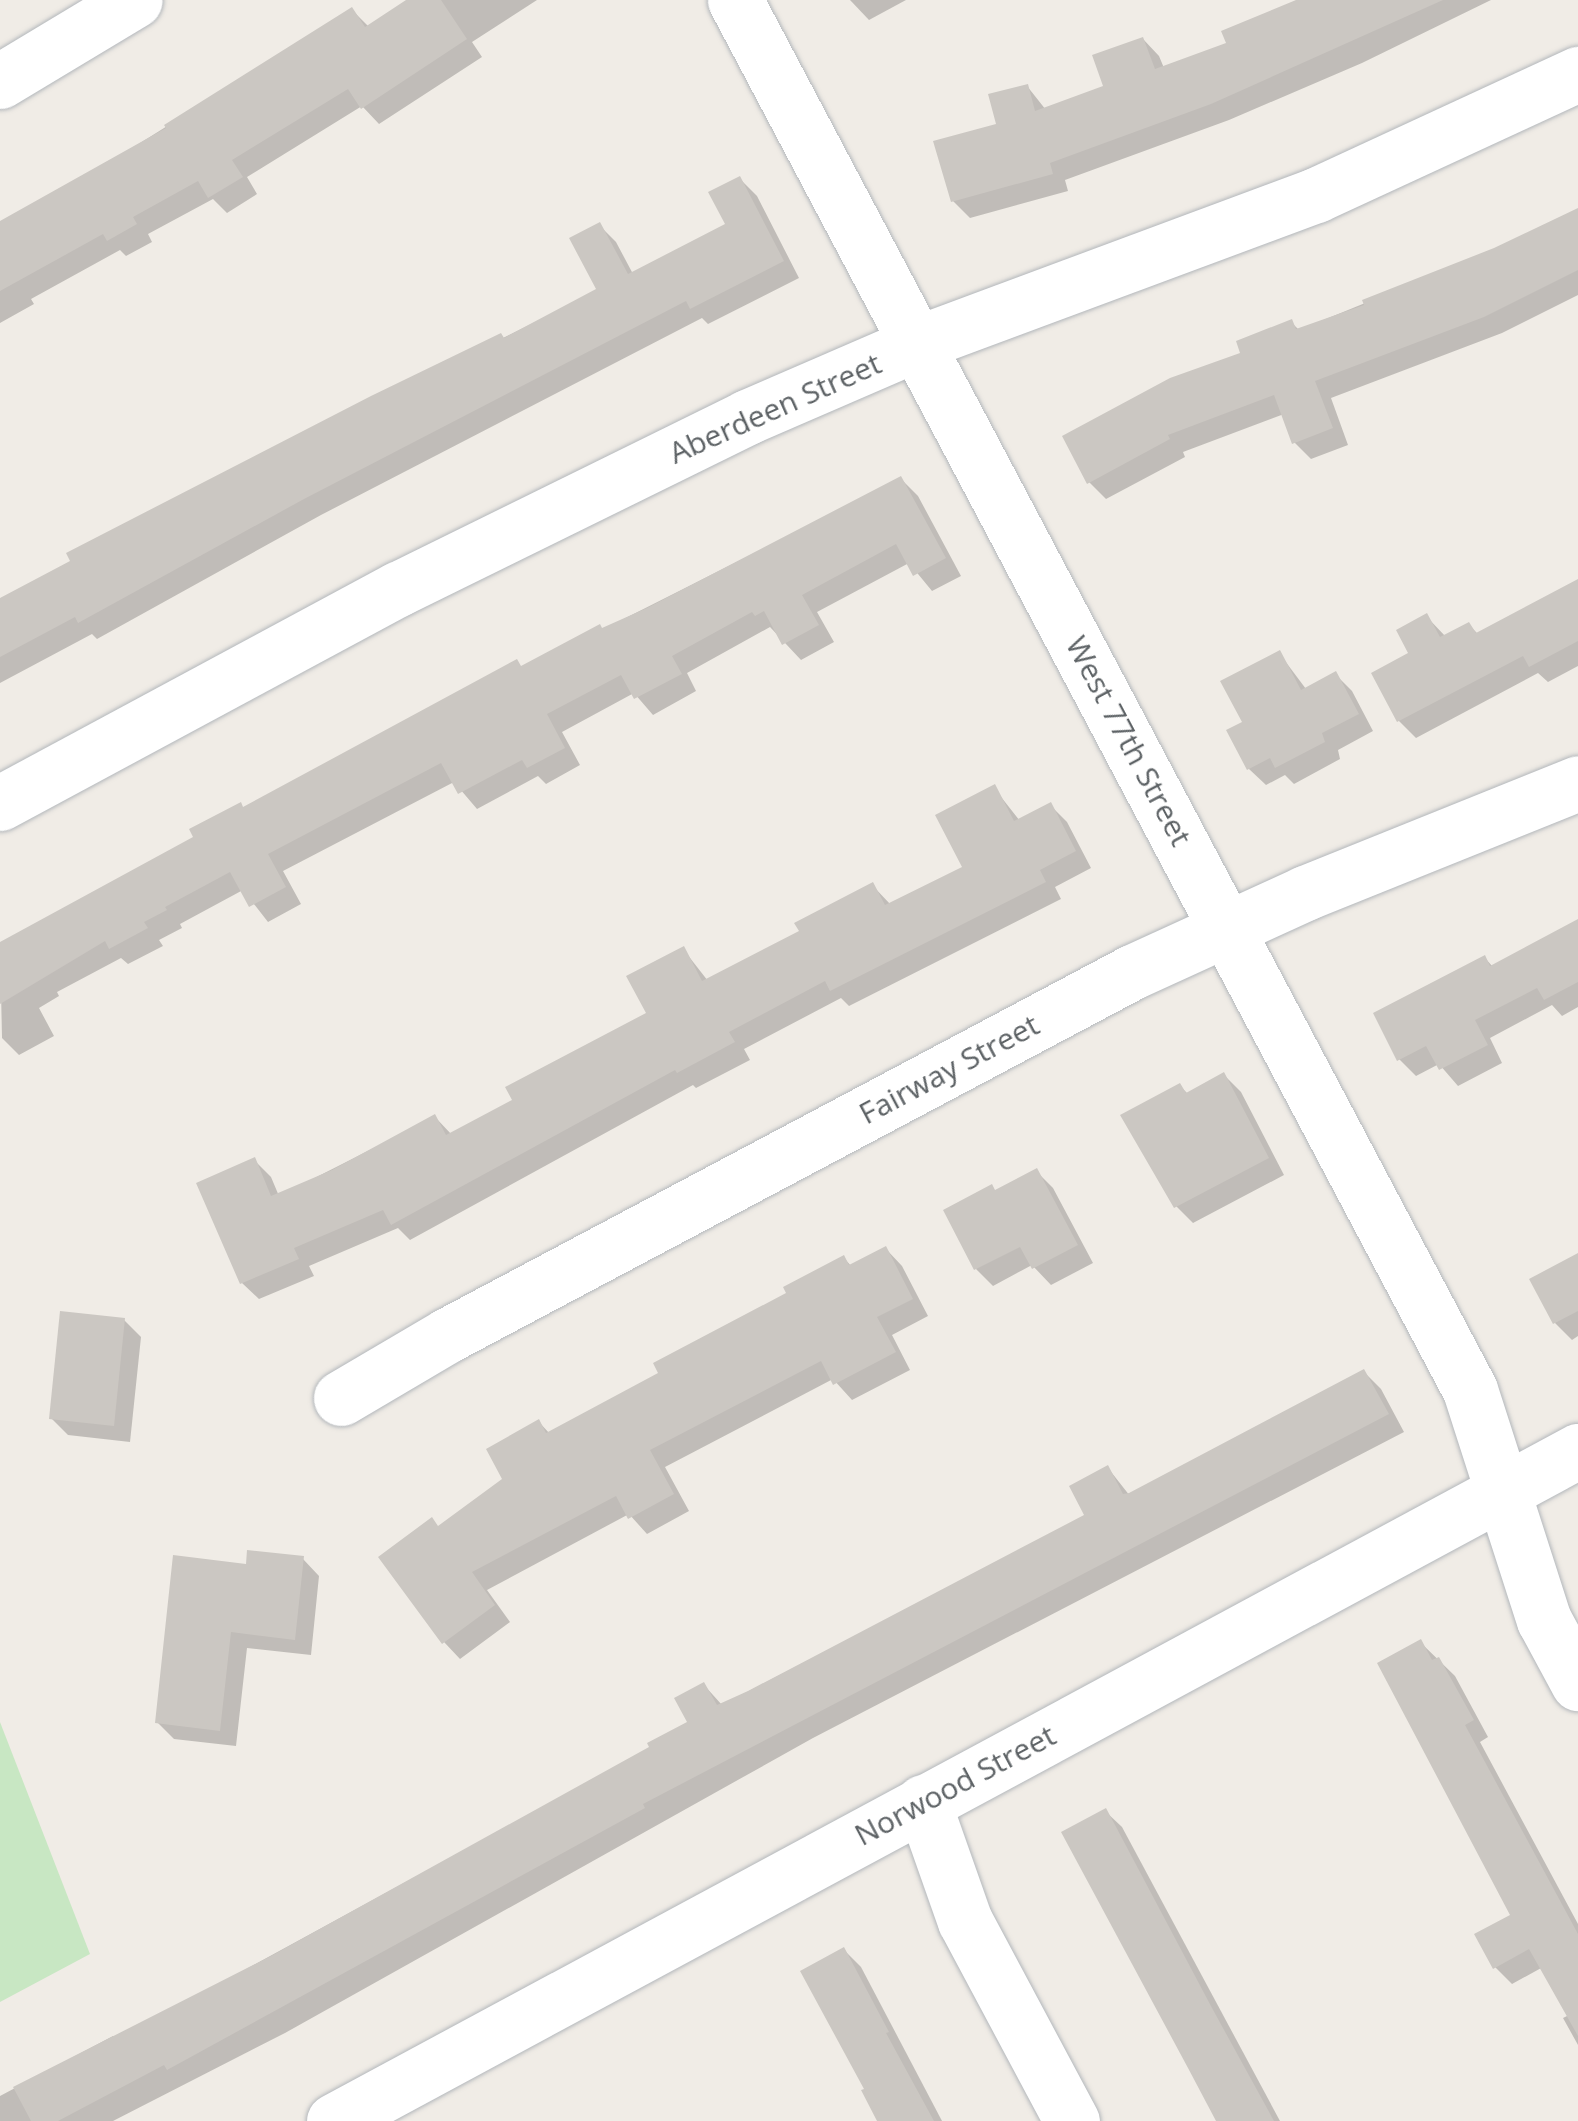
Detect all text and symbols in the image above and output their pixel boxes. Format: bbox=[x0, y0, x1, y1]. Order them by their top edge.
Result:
street label: Aberdeen Street bbox=[663, 345, 887, 471]
street label: West 77th Street bbox=[1059, 630, 1199, 852]
street label: Fairway Street bbox=[853, 1007, 1045, 1131]
street label: Norwood Street bbox=[848, 1717, 1062, 1853]

